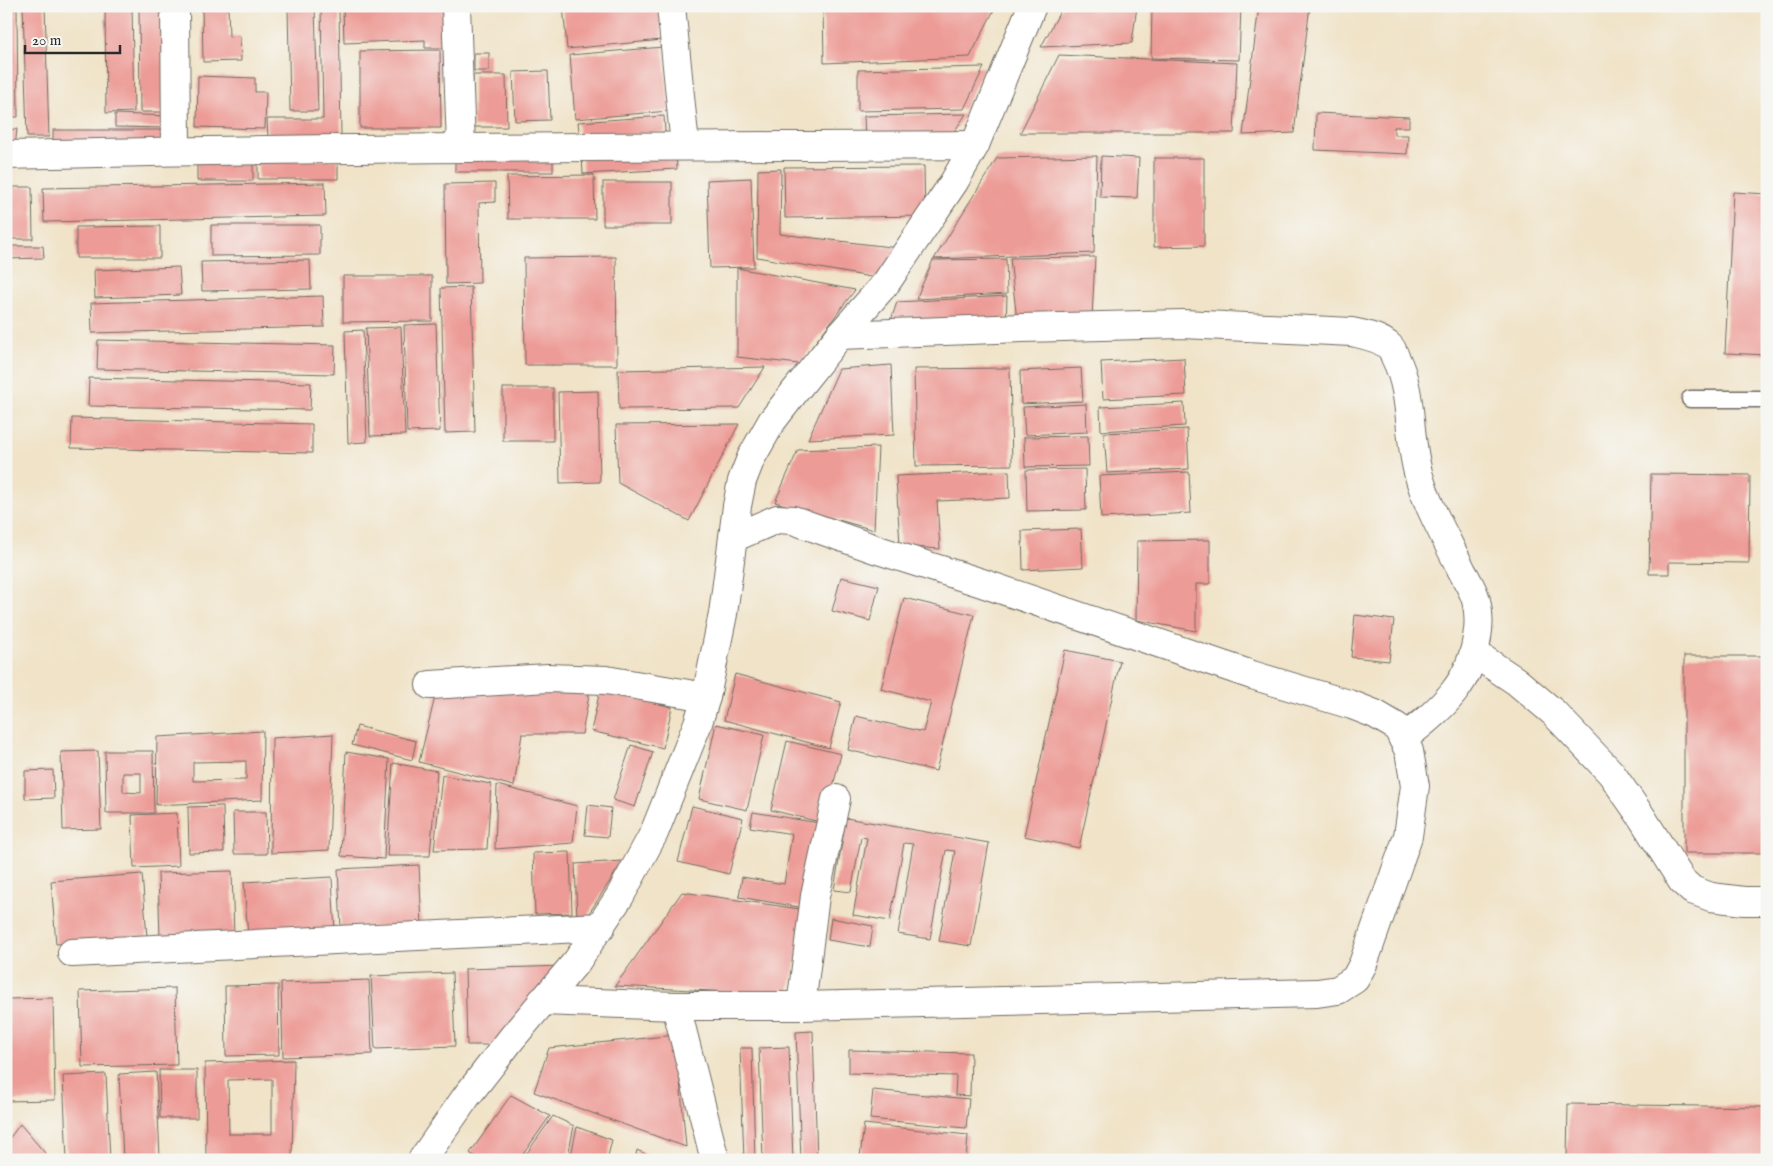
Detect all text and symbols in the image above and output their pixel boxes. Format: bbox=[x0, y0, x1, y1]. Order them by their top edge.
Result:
scale bar bbox=[25, 22, 120, 54]
text: 20 m bbox=[32, 31, 62, 50]

